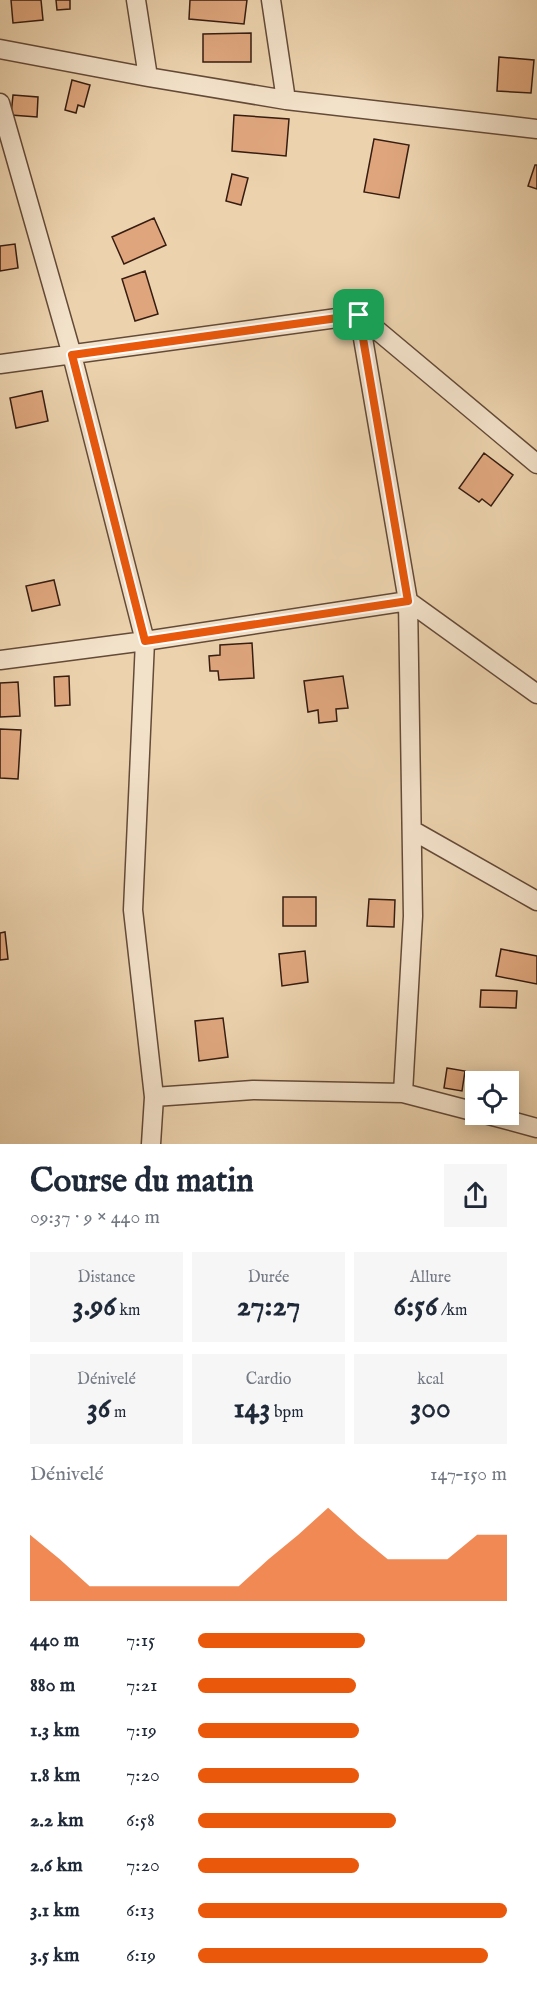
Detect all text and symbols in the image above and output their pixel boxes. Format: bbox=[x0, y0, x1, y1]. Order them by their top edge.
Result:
pin bbox=[333, 289, 384, 340]
icon: arrive bbox=[342, 298, 375, 331]
map controls bbox=[465, 1071, 519, 1125]
button: locate bbox=[465, 1071, 519, 1125]
text: Course du matin bbox=[30, 1161, 254, 1203]
button: share bbox=[444, 1164, 507, 1227]
text: 09:37 · 9 × 440 m bbox=[30, 1205, 160, 1230]
text: Distance bbox=[78, 1268, 135, 1288]
text: Durée bbox=[248, 1268, 289, 1288]
text: Allure bbox=[410, 1268, 451, 1288]
text: 3.96 bbox=[73, 1288, 116, 1326]
text: 27:27 bbox=[237, 1288, 300, 1326]
text: 6:56 bbox=[394, 1288, 438, 1326]
text: km bbox=[116, 1301, 140, 1321]
text: /km bbox=[438, 1301, 467, 1321]
text: Dénivelé bbox=[77, 1370, 136, 1390]
text: Cardio bbox=[246, 1370, 291, 1390]
text: kcal bbox=[417, 1370, 444, 1390]
text: 36 bbox=[87, 1390, 111, 1428]
text: 143 bbox=[233, 1390, 271, 1428]
text: 300 bbox=[410, 1390, 451, 1428]
text: m bbox=[111, 1403, 126, 1423]
text: bpm bbox=[271, 1403, 304, 1423]
text: Dénivelé bbox=[30, 1462, 104, 1487]
text: 147–150 m bbox=[430, 1462, 507, 1487]
text: 440 m bbox=[30, 1628, 79, 1653]
text: 7:15 bbox=[126, 1628, 155, 1653]
text: 880 m bbox=[30, 1673, 75, 1698]
text: 7:21 bbox=[126, 1673, 157, 1698]
text: 1.3 km bbox=[30, 1718, 80, 1743]
text: 7:19 bbox=[126, 1718, 157, 1743]
text: 1.8 km bbox=[30, 1763, 80, 1788]
text: 7:20 bbox=[126, 1763, 160, 1788]
text: 2.2 km bbox=[30, 1808, 84, 1833]
text: 6:58 bbox=[126, 1808, 155, 1833]
text: 2.6 km bbox=[30, 1853, 83, 1878]
text: 7:20 bbox=[126, 1853, 160, 1878]
text: 3.1 km bbox=[30, 1898, 80, 1923]
text: 6:13 bbox=[126, 1898, 155, 1923]
text: 3.5 km bbox=[30, 1943, 80, 1968]
text: 6:19 bbox=[126, 1943, 156, 1968]

